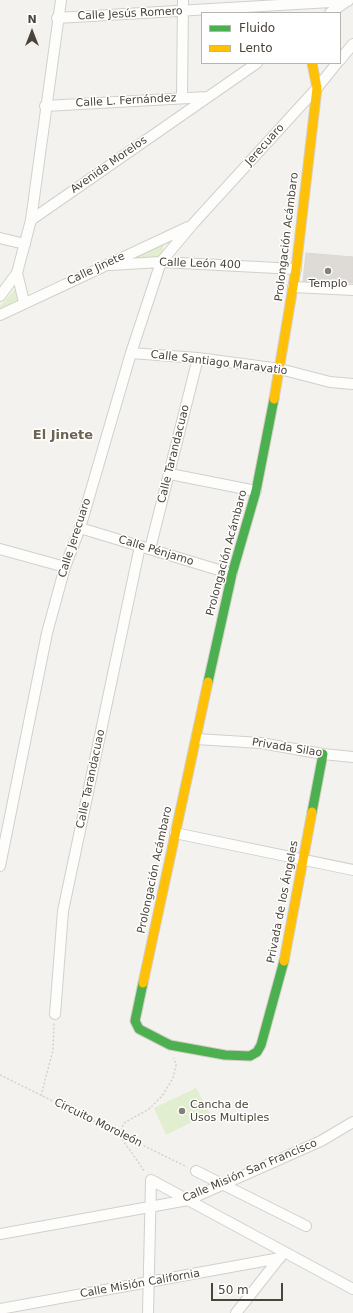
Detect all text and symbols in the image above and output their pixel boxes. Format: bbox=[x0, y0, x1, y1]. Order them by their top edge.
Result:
street label: Calle Jesús Romero bbox=[77, 5, 183, 23]
north arrow bbox=[12, 12, 52, 52]
legend bbox=[201, 12, 341, 64]
text: N bbox=[27, 13, 37, 26]
text: Fluido bbox=[239, 21, 275, 35]
text: Lento bbox=[239, 41, 273, 55]
street label: Calle L. Fernández bbox=[75, 92, 177, 110]
street label: Jerecuaro bbox=[243, 121, 287, 169]
street label: Avenida Morelos bbox=[68, 134, 150, 196]
street label: Prolongación Acámbaro bbox=[273, 172, 301, 302]
street label: Calle Jinete bbox=[65, 250, 127, 288]
street label: Calle León 400 bbox=[159, 256, 241, 272]
marker: Templo bbox=[323, 266, 333, 276]
place label: Templo bbox=[308, 277, 348, 291]
street label: Calle Santiago Maravatio bbox=[150, 348, 288, 378]
street label: Calle Tarandacuao bbox=[155, 403, 193, 505]
district label: El Jinete bbox=[33, 428, 93, 444]
street label: Prolongación Acámbaro bbox=[204, 489, 250, 617]
street label: Calle Jerecuaro bbox=[56, 497, 94, 579]
street label: Calle Pénjamo bbox=[117, 533, 195, 569]
street label: Calle Tarandacuao bbox=[74, 728, 108, 830]
street label: Privada Silao bbox=[251, 736, 323, 760]
street label: Prolongación Acámbaro bbox=[135, 805, 175, 935]
street label: Privada de los Ángeles bbox=[265, 840, 301, 964]
street label: Circuito Moroleón bbox=[52, 1096, 144, 1150]
place label: Cancha de Usos Multiples bbox=[190, 1098, 269, 1124]
marker: Cancha de Usos Multiples bbox=[177, 1106, 187, 1116]
street label: Calle Misión San Francisco bbox=[181, 1137, 319, 1205]
street label: Calle Misión California bbox=[79, 1267, 201, 1301]
scale bar bbox=[213, 1275, 285, 1301]
text: 50 m bbox=[218, 1283, 249, 1297]

